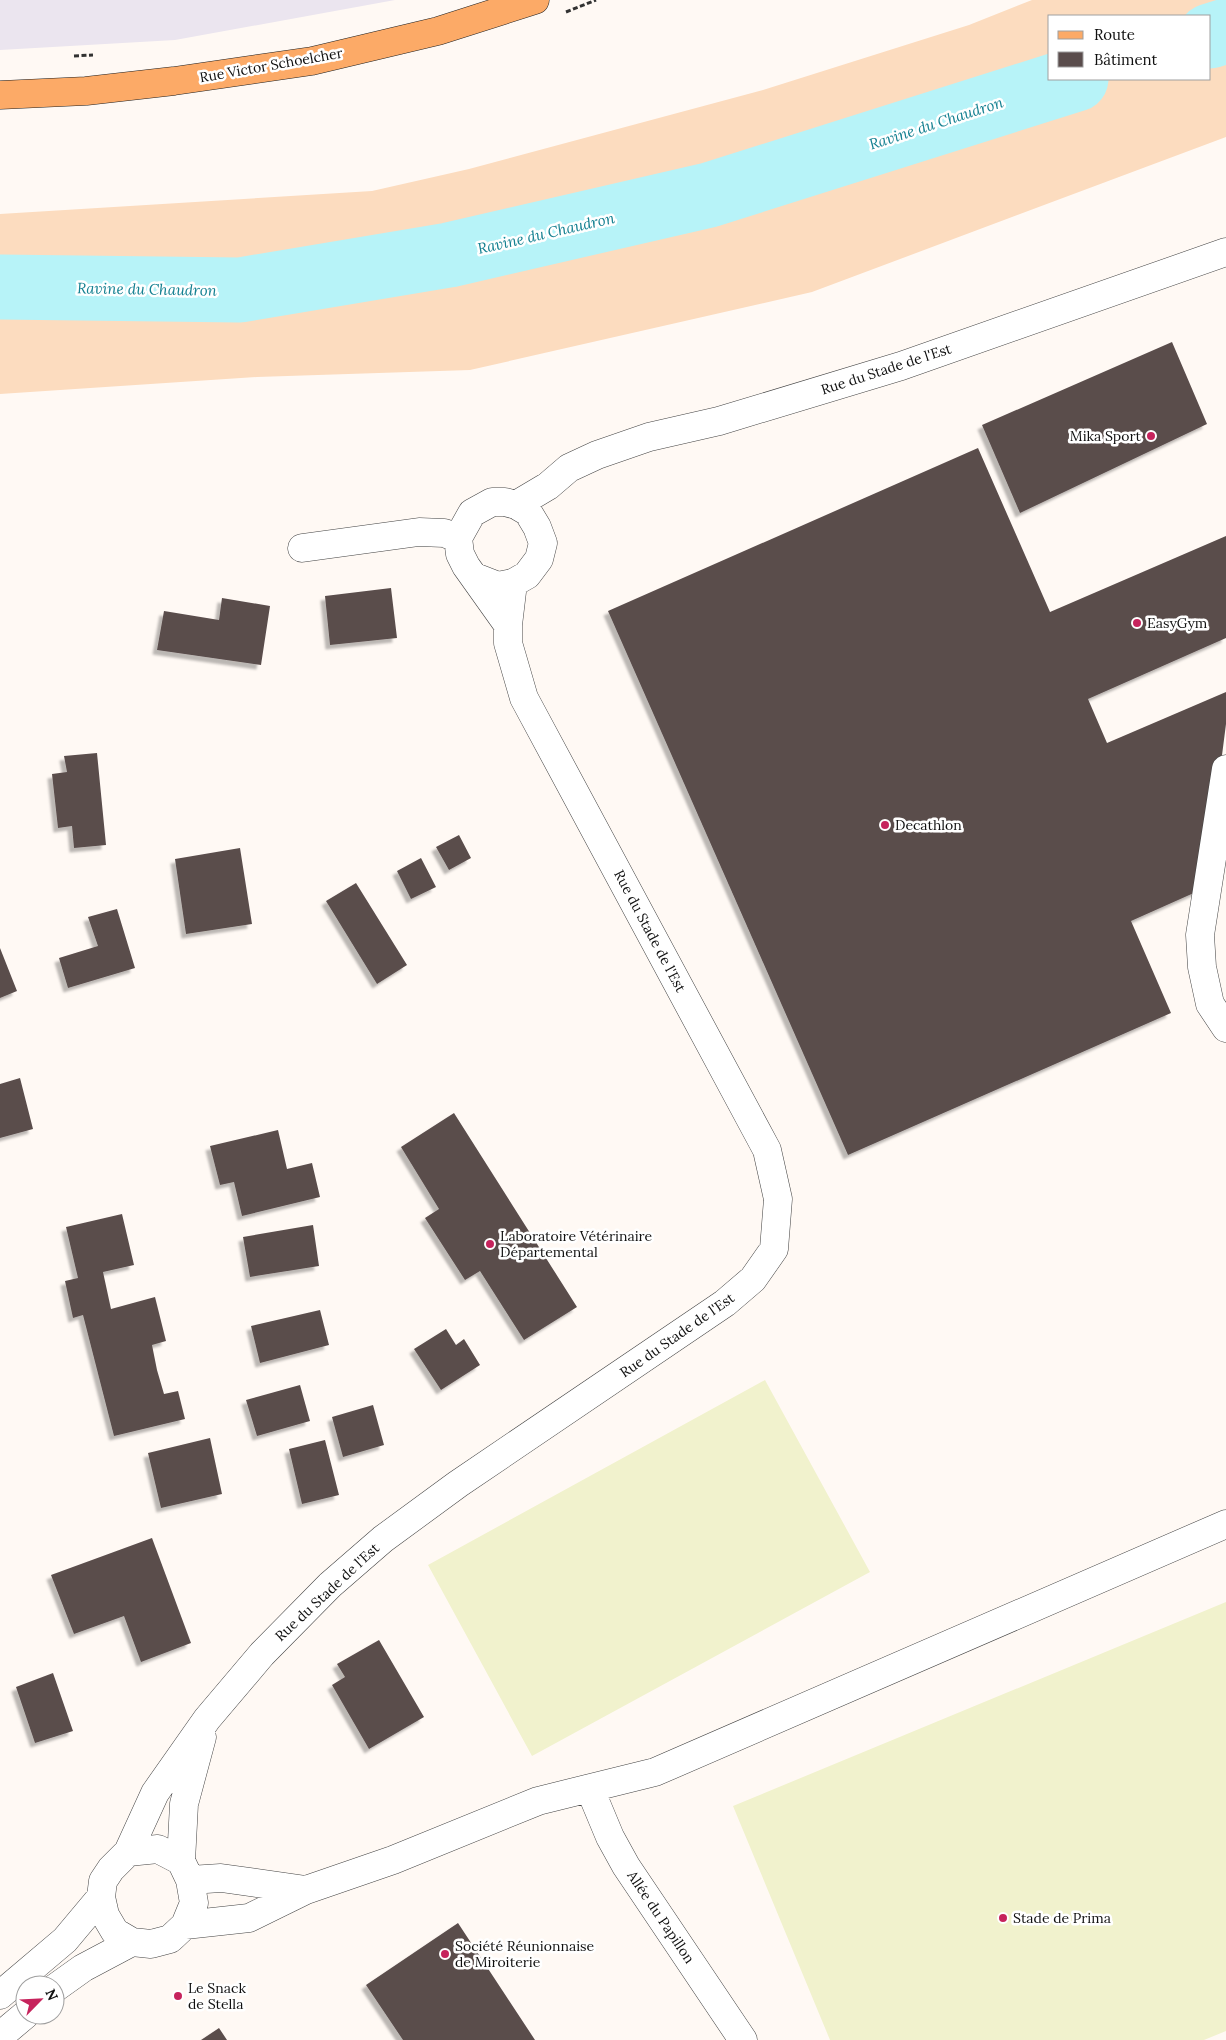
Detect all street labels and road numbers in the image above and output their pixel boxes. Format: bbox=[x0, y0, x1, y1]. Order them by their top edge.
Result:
street label: Rue Victor Schoelcher bbox=[198, 44, 344, 86]
street label: Rue du Stade de l'Est bbox=[819, 339, 954, 399]
street label: Rue du Stade de l'Est bbox=[610, 867, 690, 996]
street label: Rue du Stade de l'Est bbox=[616, 1288, 738, 1381]
street label: Rue du Stade de l'Est bbox=[271, 1539, 383, 1645]
street label: Allée du Papillon bbox=[623, 1866, 699, 1967]

